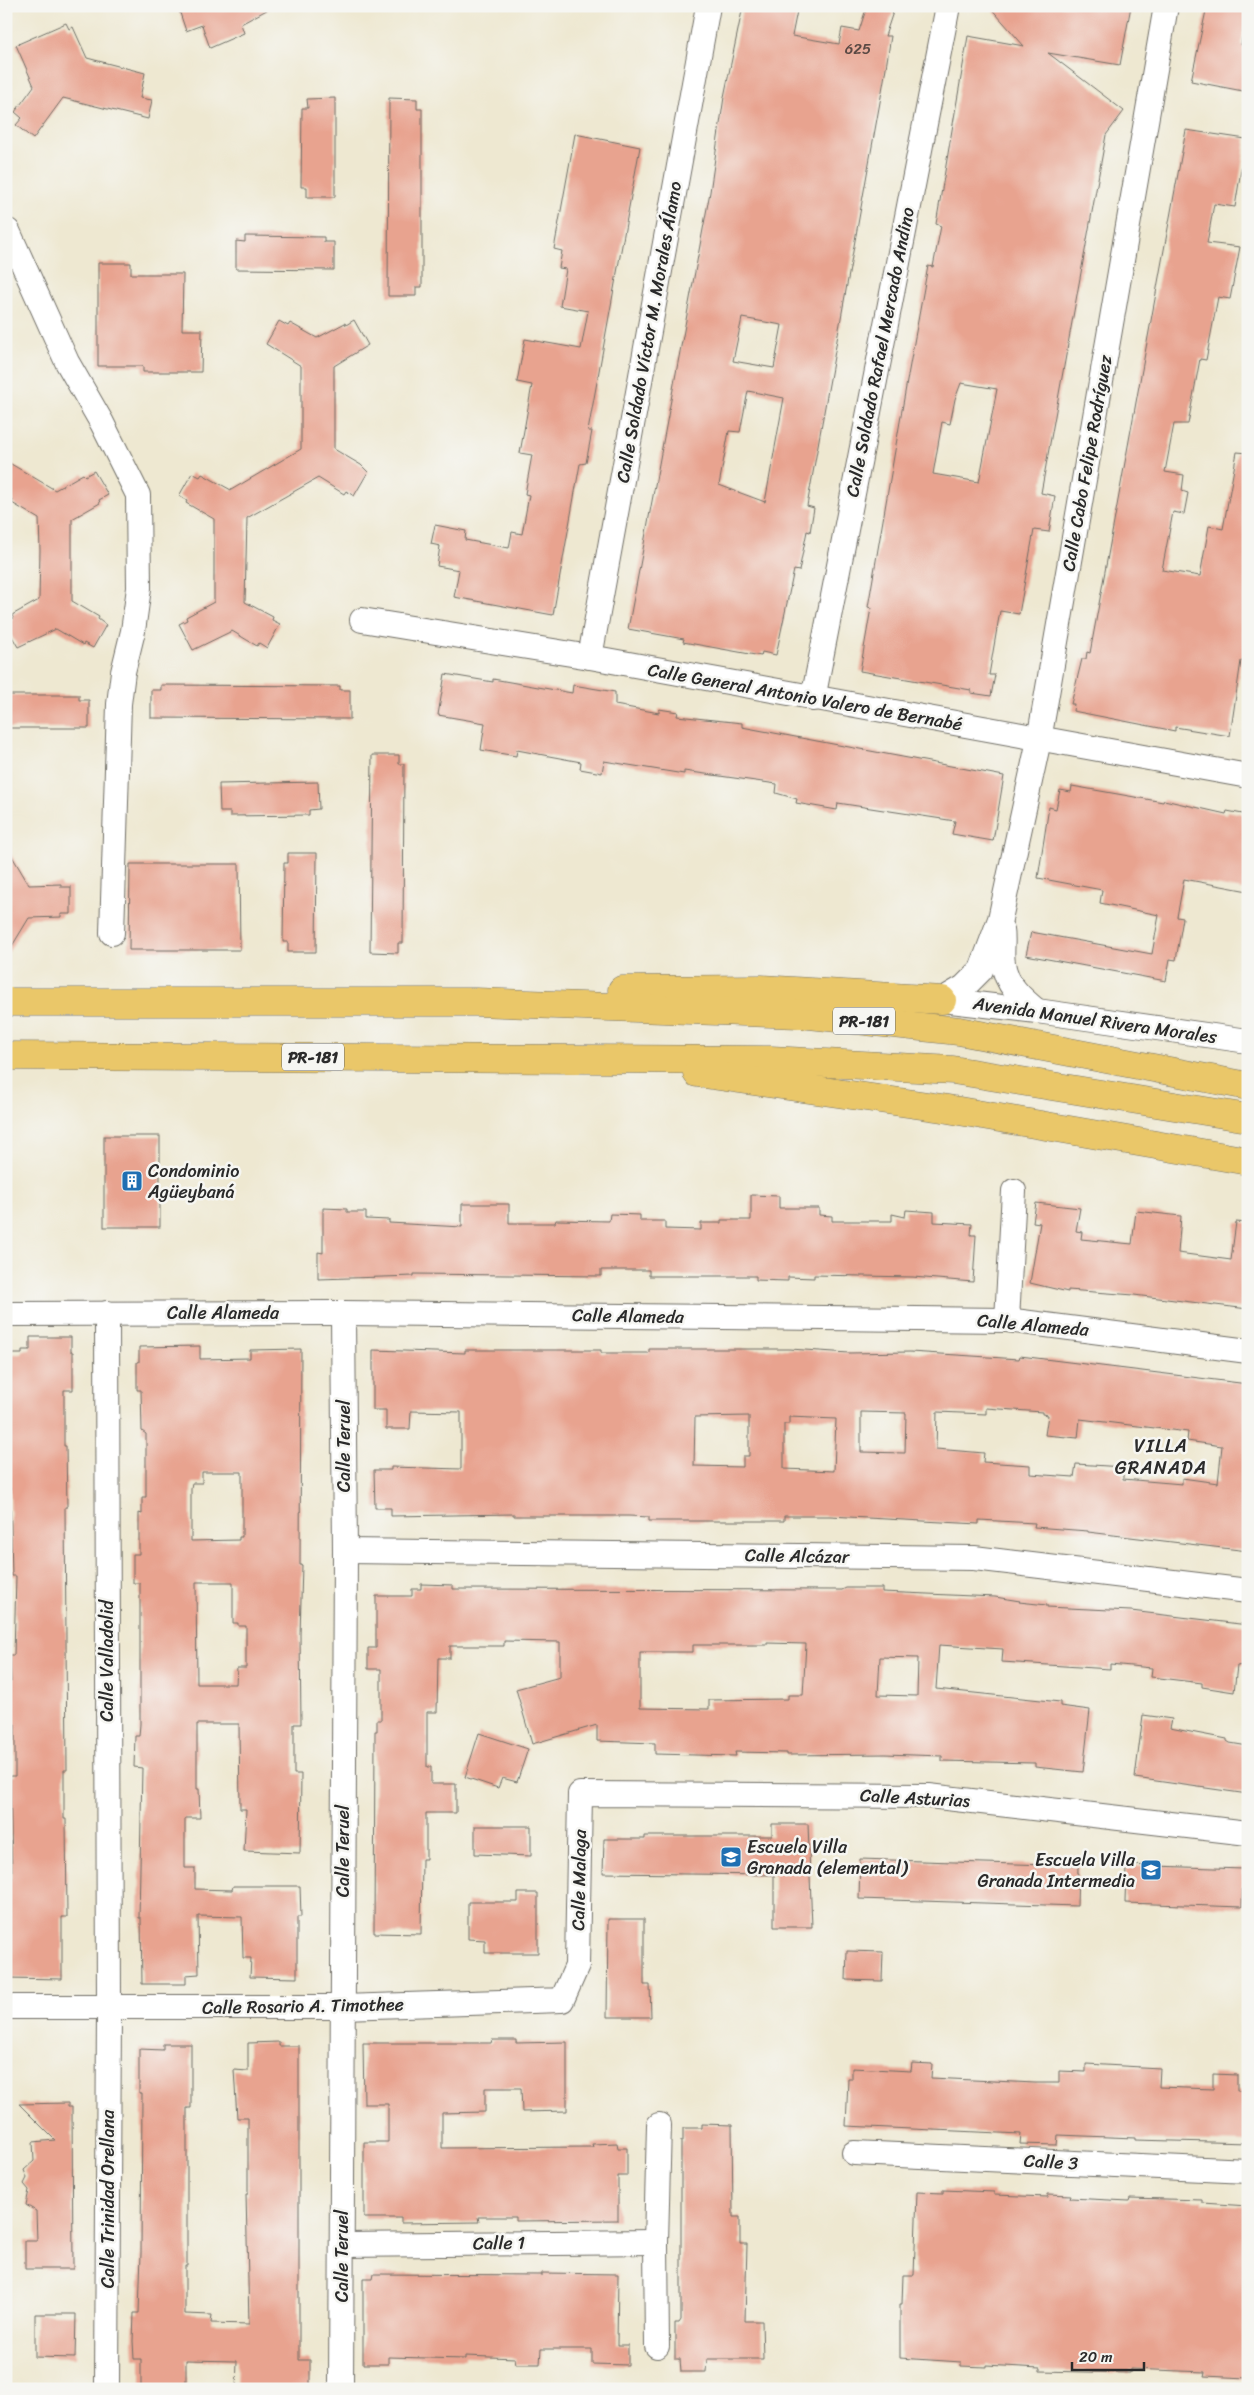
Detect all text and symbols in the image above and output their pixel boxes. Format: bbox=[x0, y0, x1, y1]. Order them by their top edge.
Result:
house number: 625 bbox=[845, 36, 871, 62]
street label: Calle Soldado Víctor M. Morales Álamo bbox=[607, 179, 691, 485]
street label: Calle Soldado Rafael Mercado Andino bbox=[836, 204, 924, 500]
street label: Calle Cabo Felipe Rodríguez bbox=[1052, 352, 1122, 574]
street label: Calle General Antonio Valero de Bernabé bbox=[645, 654, 965, 740]
street label: Avenida Manuel Rivera Morales bbox=[970, 987, 1220, 1053]
road number: PR-181 bbox=[833, 1008, 895, 1034]
road number: PR-181 bbox=[282, 1044, 344, 1070]
place label: Condominio Agüeybaná bbox=[147, 1155, 239, 1208]
building icon: Condominio Agüeybaná bbox=[120, 1169, 144, 1193]
street label: Calle Alameda bbox=[167, 1297, 280, 1329]
street label: Calle Alameda bbox=[572, 1299, 685, 1333]
street label: Calle Alameda bbox=[976, 1304, 1091, 1346]
street label: Calle Teruel bbox=[328, 1399, 360, 1492]
district label: VILLA GRANADA bbox=[1115, 1429, 1207, 1484]
street label: Calle Alcázar bbox=[745, 1539, 851, 1573]
street label: Calle Valladolid bbox=[91, 1599, 123, 1722]
street label: Calle Asturias bbox=[859, 1779, 971, 1817]
street label: Calle Teruel bbox=[327, 1804, 359, 1897]
street label: Calle Malaga bbox=[562, 1828, 596, 1931]
place label: Escuela Villa Granada (elemental) bbox=[747, 1831, 909, 1884]
place label: Escuela Villa Granada Intermedia bbox=[978, 1844, 1136, 1897]
school or university icon: Escuela Villa Granada (elemental) bbox=[719, 1845, 743, 1869]
school or university icon: Escuela Villa Granada Intermedia bbox=[1139, 1858, 1163, 1882]
street label: Calle Rosario A. Timothee bbox=[202, 1988, 404, 2024]
street label: Calle Trinidad Orellana bbox=[92, 2109, 124, 2288]
street label: Calle 3 bbox=[1023, 2145, 1079, 2179]
street label: Calle Teruel bbox=[326, 2209, 358, 2302]
street label: Calle 1 bbox=[473, 2227, 526, 2259]
scale bar bbox=[1072, 2340, 1144, 2372]
text: 20 m bbox=[1079, 2344, 1113, 2370]

